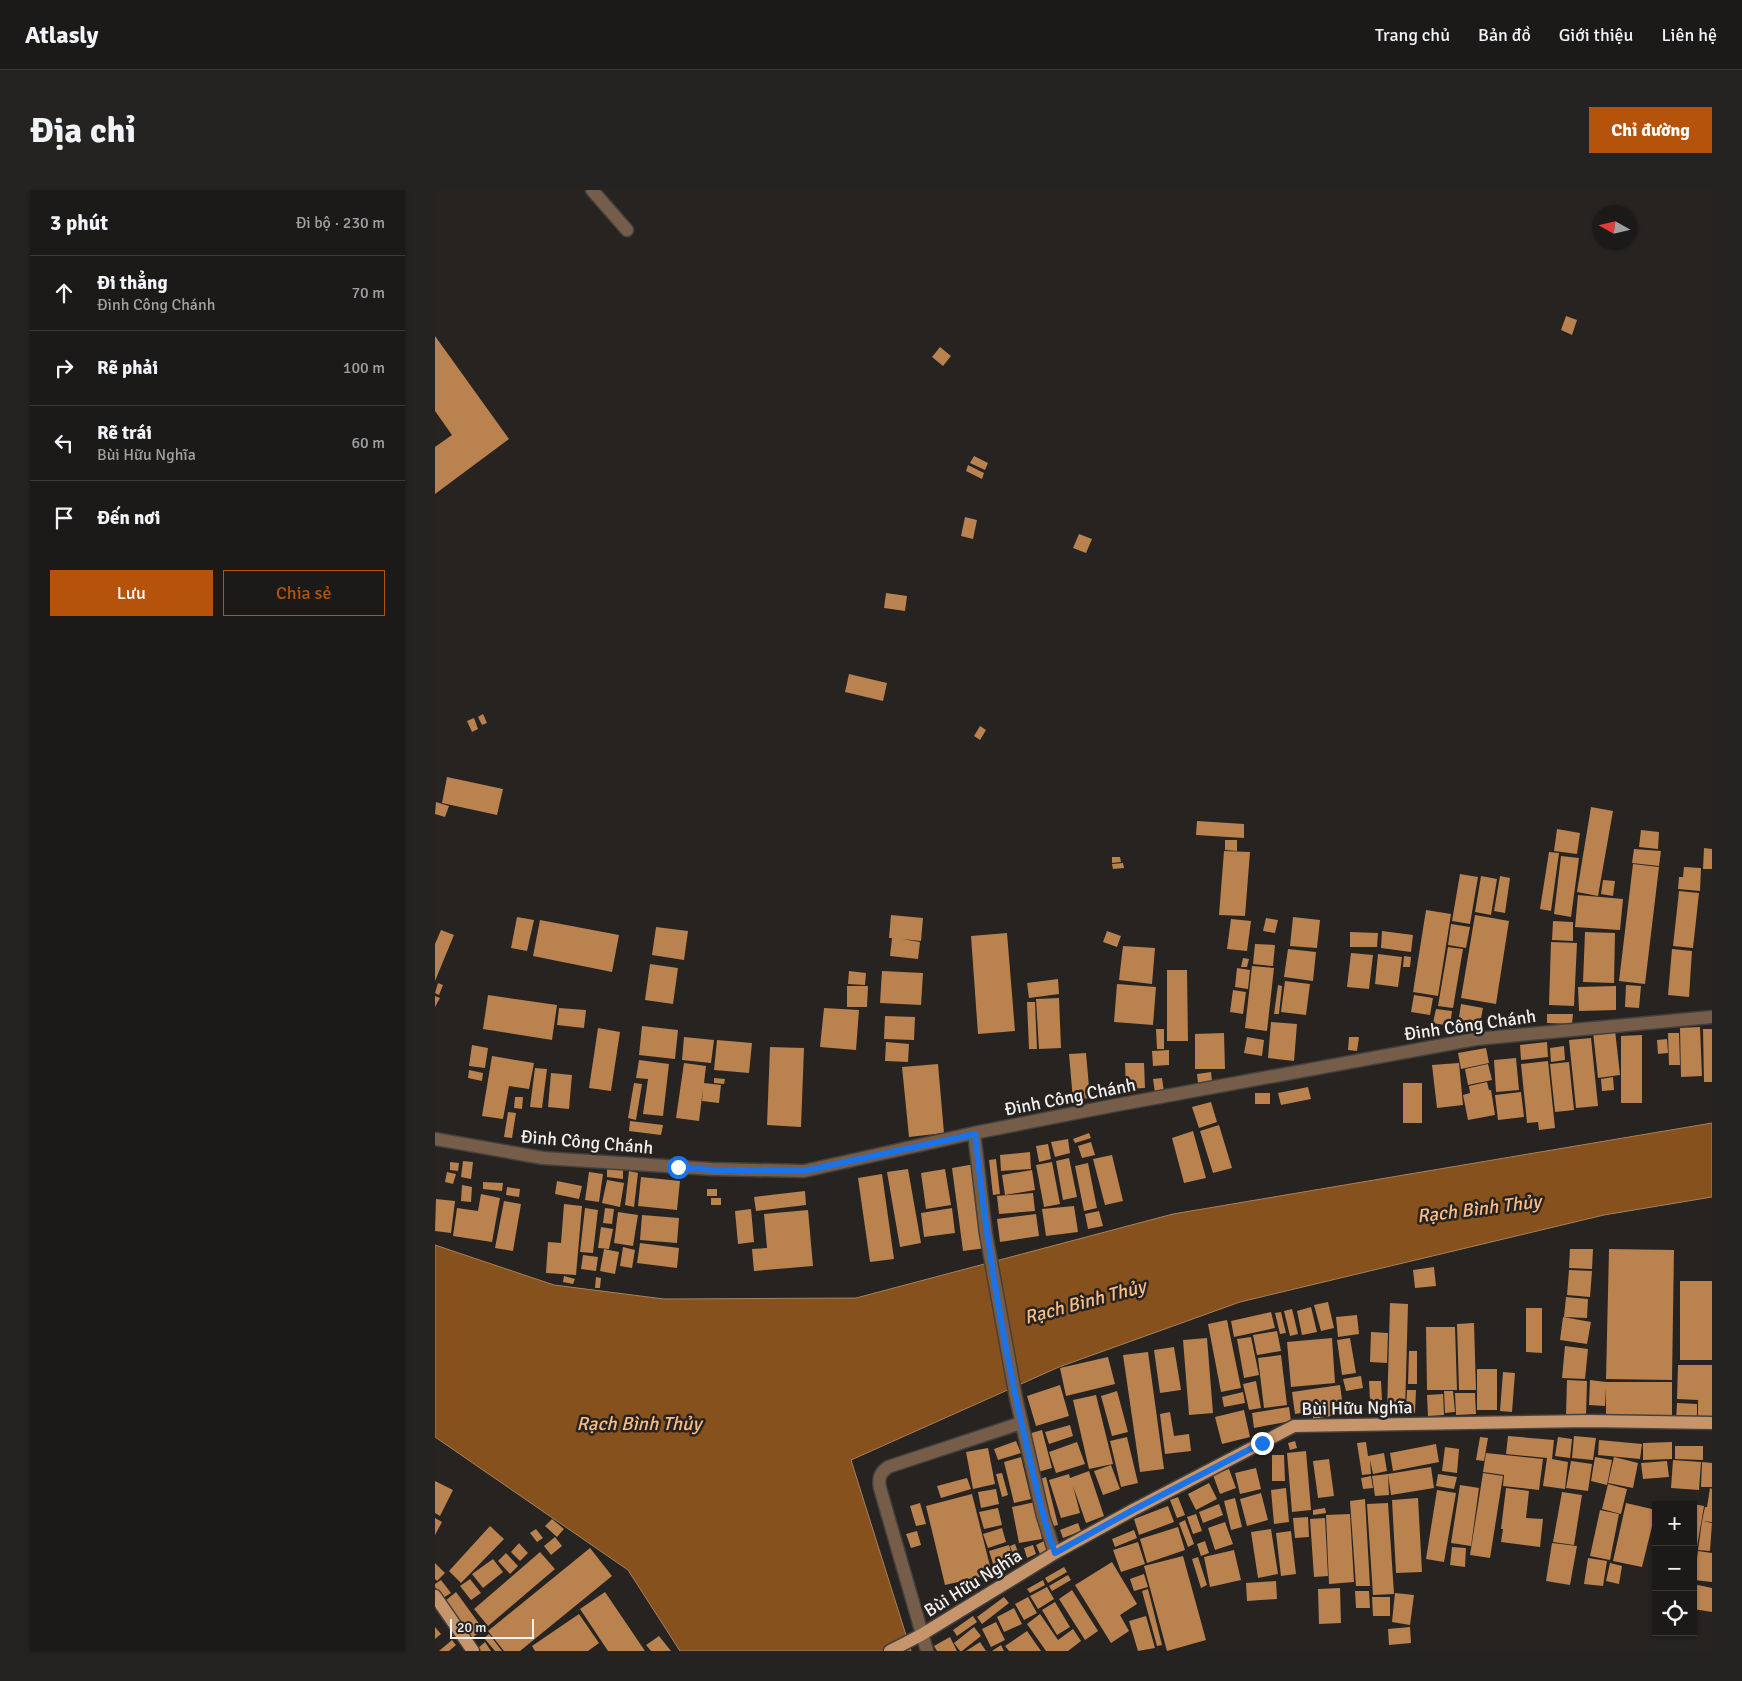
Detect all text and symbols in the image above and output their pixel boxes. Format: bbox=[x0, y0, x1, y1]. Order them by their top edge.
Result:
text: Atlasly bbox=[25, 20, 98, 50]
text: Trang chủ bbox=[1375, 24, 1450, 46]
text: Bản đồ bbox=[1478, 24, 1531, 46]
text: Giới thiệu bbox=[1559, 24, 1633, 46]
text: Liên hệ bbox=[1661, 24, 1717, 46]
button: Chỉ đường bbox=[1589, 107, 1712, 153]
text: Địa chỉ bbox=[30, 109, 136, 152]
north arrow bbox=[1592, 205, 1637, 250]
text: 3 phút bbox=[50, 210, 108, 236]
text: Đi bộ · 230 m bbox=[296, 213, 385, 233]
text: Đi thẳng bbox=[97, 271, 168, 295]
icon: ahead bbox=[50, 279, 78, 307]
text: 70 m bbox=[351, 283, 385, 303]
text: Đinh Công Chánh bbox=[97, 295, 215, 315]
icon: right bbox=[50, 354, 78, 382]
text: Rẽ phải bbox=[97, 356, 158, 380]
text: 100 m bbox=[343, 358, 385, 378]
text: Rẽ trái bbox=[97, 421, 152, 445]
icon: left bbox=[50, 429, 78, 457]
text: 60 m bbox=[351, 433, 385, 453]
text: Bùi Hữu Nghĩa bbox=[97, 445, 196, 465]
icon: arrive bbox=[50, 504, 78, 532]
text: Đến nơi bbox=[97, 506, 160, 530]
button: Lưu bbox=[50, 570, 213, 616]
button: Chia sẻ bbox=[223, 570, 385, 616]
street label: Đinh Công Chánh bbox=[1403, 1005, 1537, 1045]
street label: Đinh Công Chánh bbox=[1003, 1073, 1137, 1121]
street label: Đinh Công Chánh bbox=[520, 1125, 654, 1159]
route start bbox=[667, 1156, 690, 1179]
water label: Rạch Bình Thủy bbox=[1416, 1189, 1544, 1229]
water label: Rạch Bình Thủy bbox=[1022, 1274, 1150, 1330]
street label: Bùi Hữu Nghĩa bbox=[1301, 1396, 1413, 1420]
water label: Rạch Bình Thủy bbox=[577, 1412, 704, 1436]
route end bbox=[1251, 1432, 1274, 1455]
map controls bbox=[1652, 1501, 1697, 1636]
button: + bbox=[1652, 1501, 1697, 1546]
street label: Bùi Hữu Nghĩa bbox=[920, 1544, 1026, 1622]
button: − bbox=[1652, 1546, 1697, 1591]
button: locate bbox=[1652, 1591, 1697, 1636]
scale bar bbox=[450, 1616, 534, 1639]
text: 20 m bbox=[457, 1619, 486, 1636]

